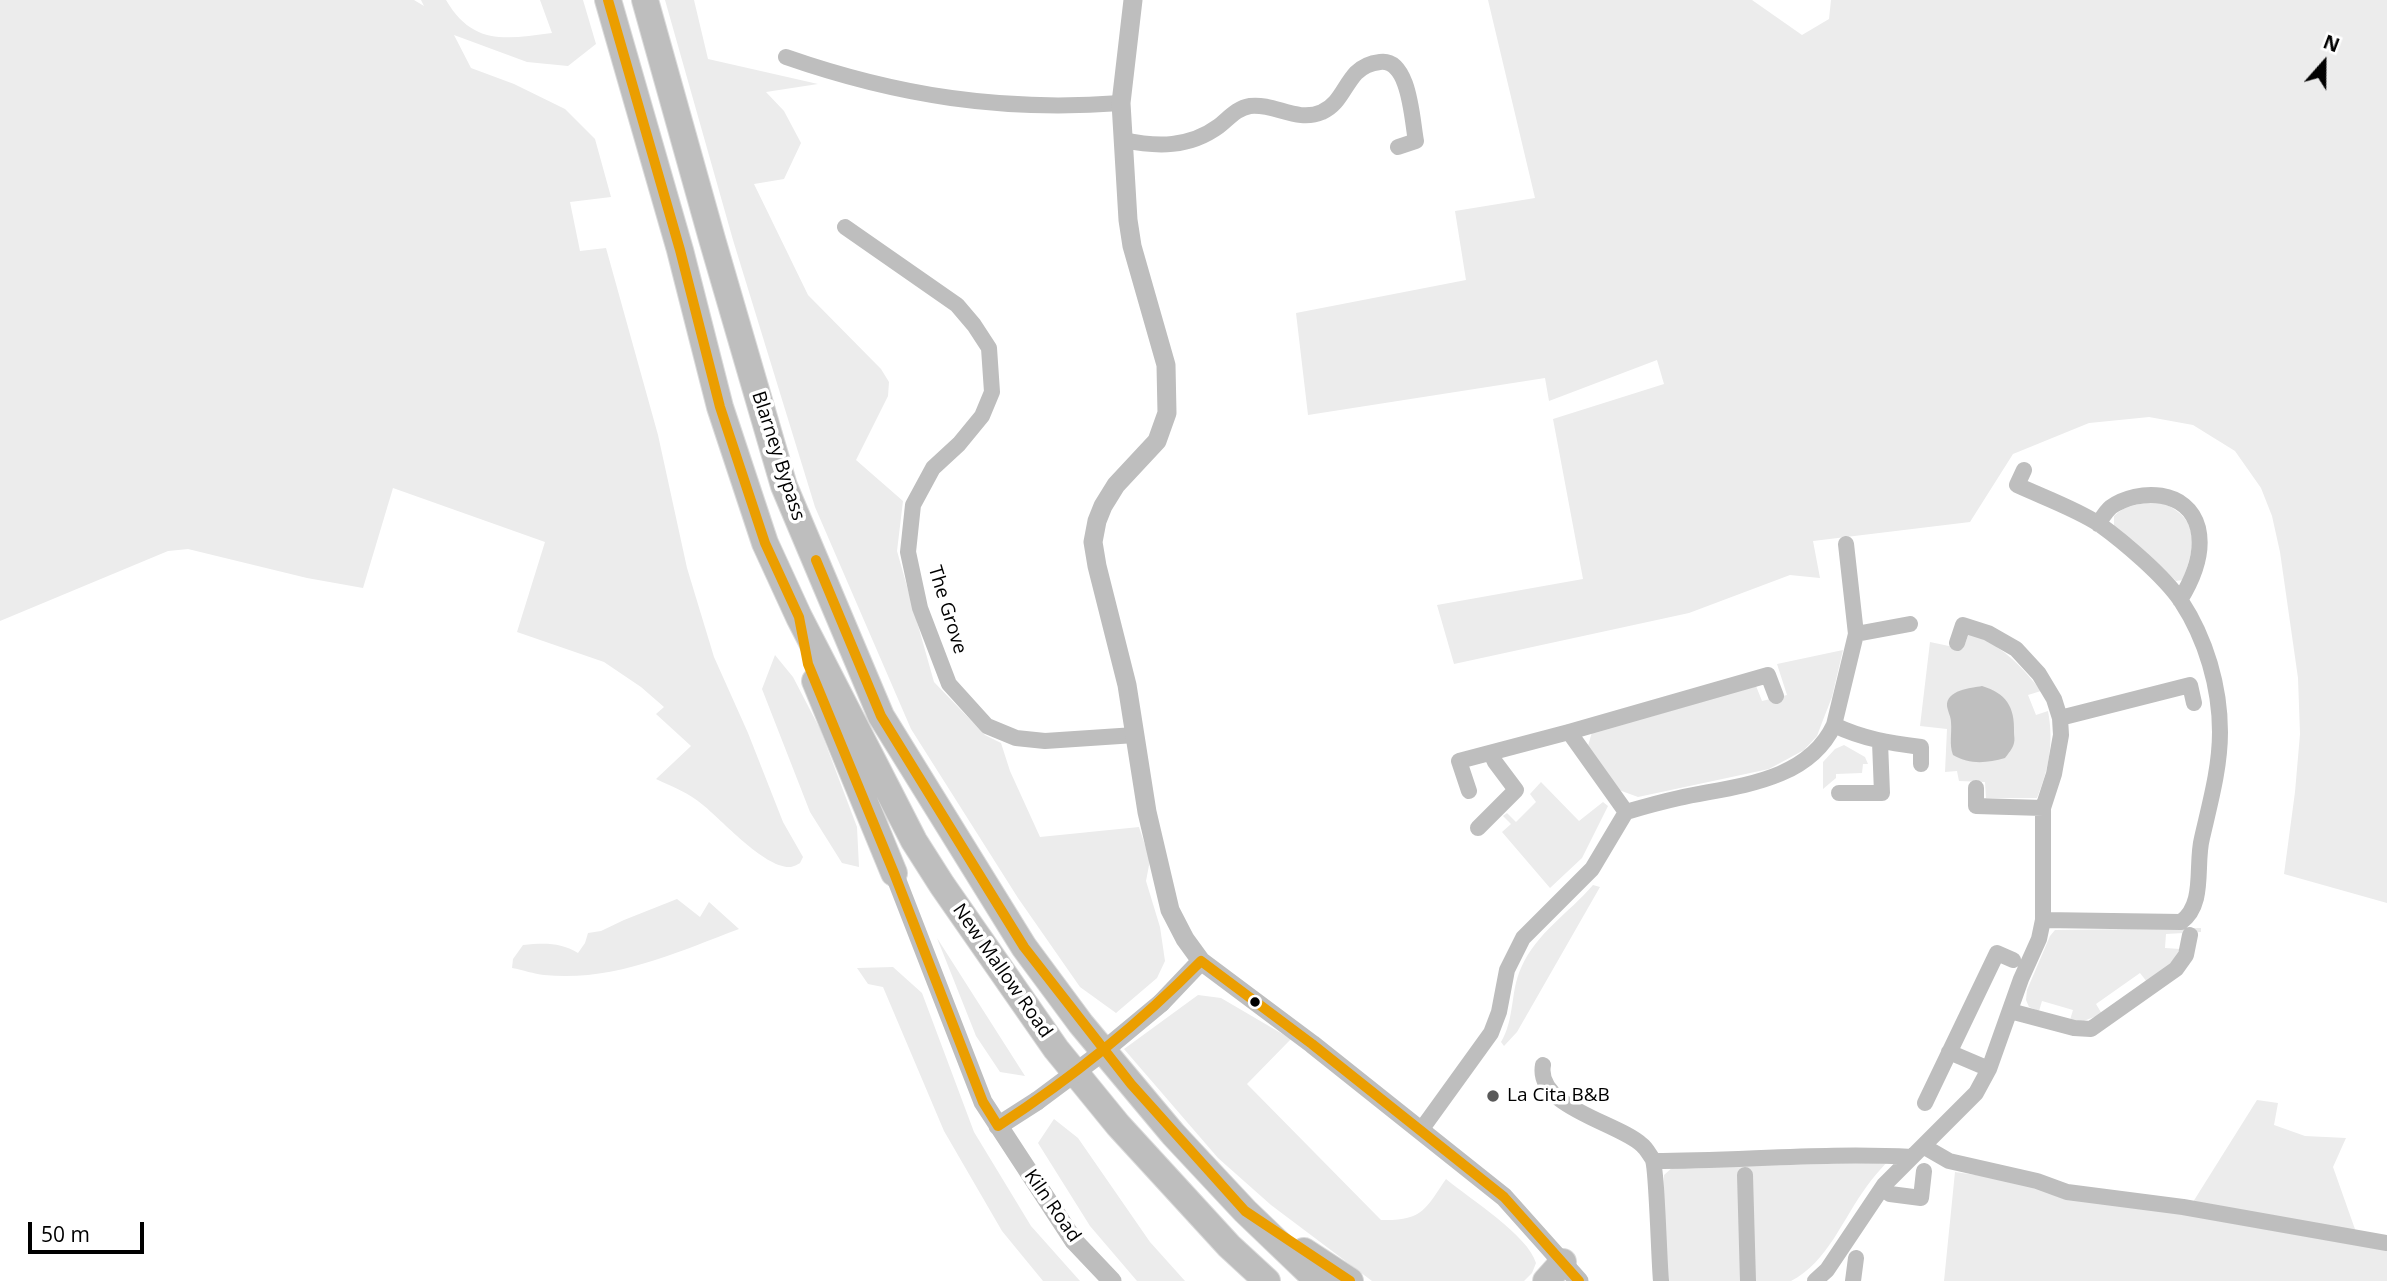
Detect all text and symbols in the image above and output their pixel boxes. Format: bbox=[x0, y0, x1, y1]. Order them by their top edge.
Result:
north arrow bbox=[2289, 28, 2359, 98]
text: N bbox=[2320, 28, 2343, 58]
street label: Blarney Bypass bbox=[746, 389, 810, 523]
street label: The Grove bbox=[923, 563, 971, 657]
street label: New Mallow Road bbox=[947, 900, 1057, 1042]
unlabelled marker bbox=[1248, 995, 1262, 1009]
place label: La Cita B&B bbox=[1507, 1085, 1610, 1107]
marker: La Cita B&B bbox=[1485, 1088, 1501, 1104]
street label: Kiln Road bbox=[1019, 1165, 1085, 1247]
scale bar bbox=[32, 1208, 147, 1252]
text: 50 m bbox=[41, 1220, 90, 1248]

